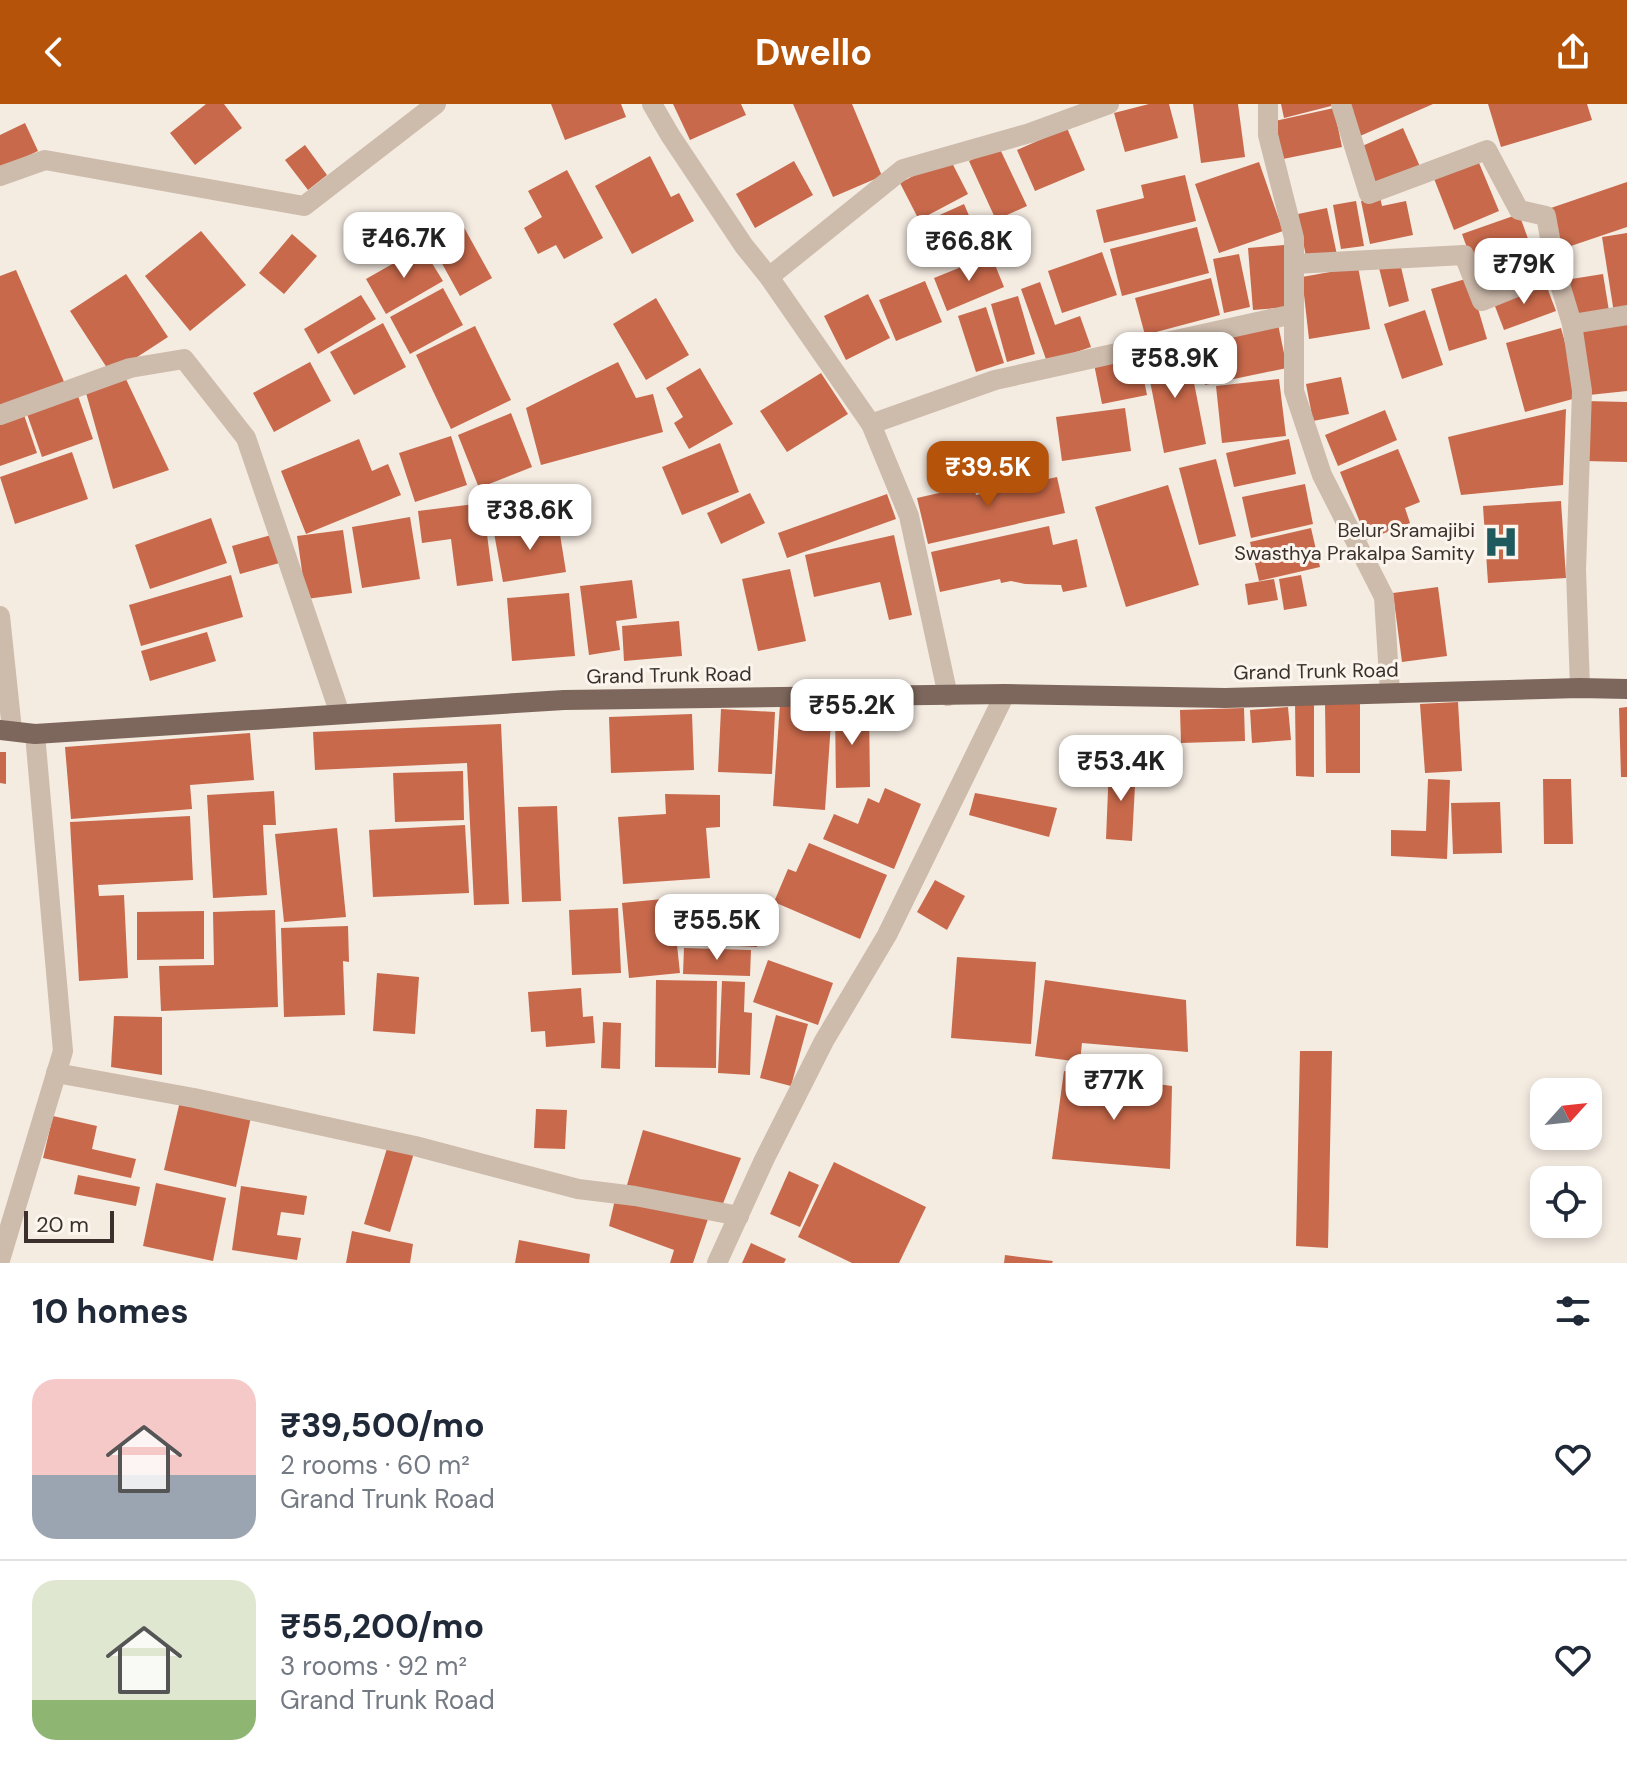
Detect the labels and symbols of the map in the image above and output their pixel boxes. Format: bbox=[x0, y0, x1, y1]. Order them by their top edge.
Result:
pin: ₹46.7K bbox=[339, 212, 469, 280]
pin: ₹66.8K bbox=[904, 215, 1034, 283]
pin: ₹79K bbox=[1477, 238, 1571, 306]
pin: ₹58.9K bbox=[1110, 332, 1240, 400]
pin: ₹39.5K bbox=[923, 441, 1053, 509]
pin: ₹38.6K bbox=[465, 484, 595, 552]
place label: Belur Sramajibi Swasthya Prakalpa Samity bbox=[1234, 517, 1475, 566]
hospital icon: Belur Sramajibi Swasthya Prakalpa Samity bbox=[1482, 523, 1520, 561]
street label: Grand Trunk Road bbox=[1233, 657, 1399, 685]
street label: Grand Trunk Road bbox=[586, 661, 752, 689]
pin: ₹55.2K bbox=[787, 679, 917, 747]
pin: ₹53.4K bbox=[1056, 735, 1186, 803]
pin: ₹55.5K bbox=[652, 894, 782, 962]
pin: ₹77K bbox=[1067, 1054, 1161, 1122]
north arrow bbox=[1530, 1078, 1602, 1150]
scale bar bbox=[24, 1207, 114, 1243]

